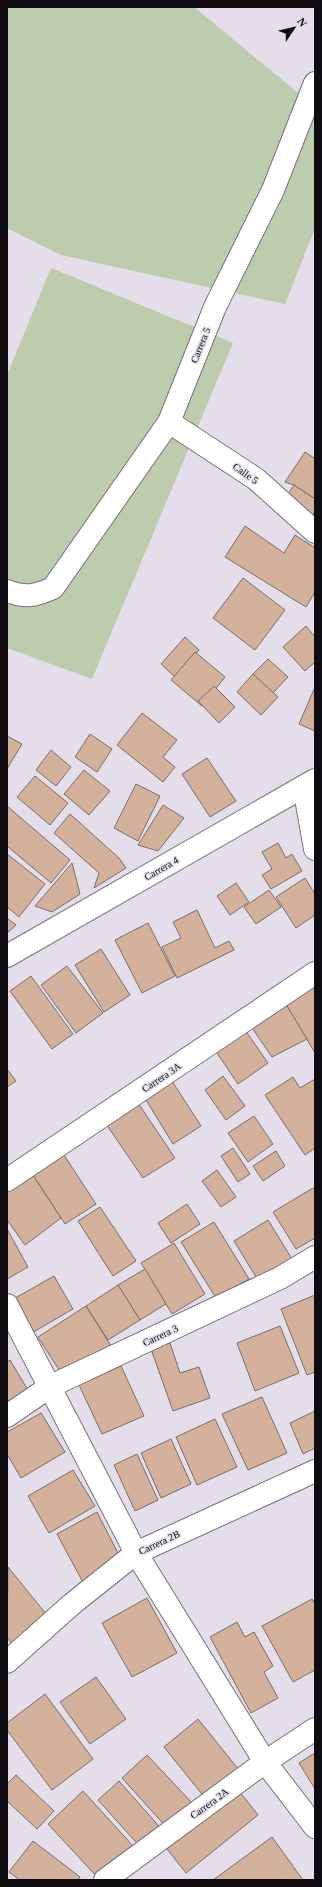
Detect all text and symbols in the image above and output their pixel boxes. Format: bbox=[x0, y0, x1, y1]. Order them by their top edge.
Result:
north arrow bbox=[274, 8, 314, 48]
text: N bbox=[295, 16, 309, 29]
street label: Carrera 5 bbox=[188, 326, 213, 365]
street label: Calle 5 bbox=[231, 461, 261, 486]
street label: Carrera 4 bbox=[142, 854, 180, 883]
street label: Carrera 3A bbox=[140, 1060, 184, 1094]
street label: Carrera 3 bbox=[141, 1323, 180, 1348]
street label: Carrera 2B bbox=[137, 1528, 182, 1557]
street label: Carrera 2A bbox=[188, 1785, 231, 1821]

